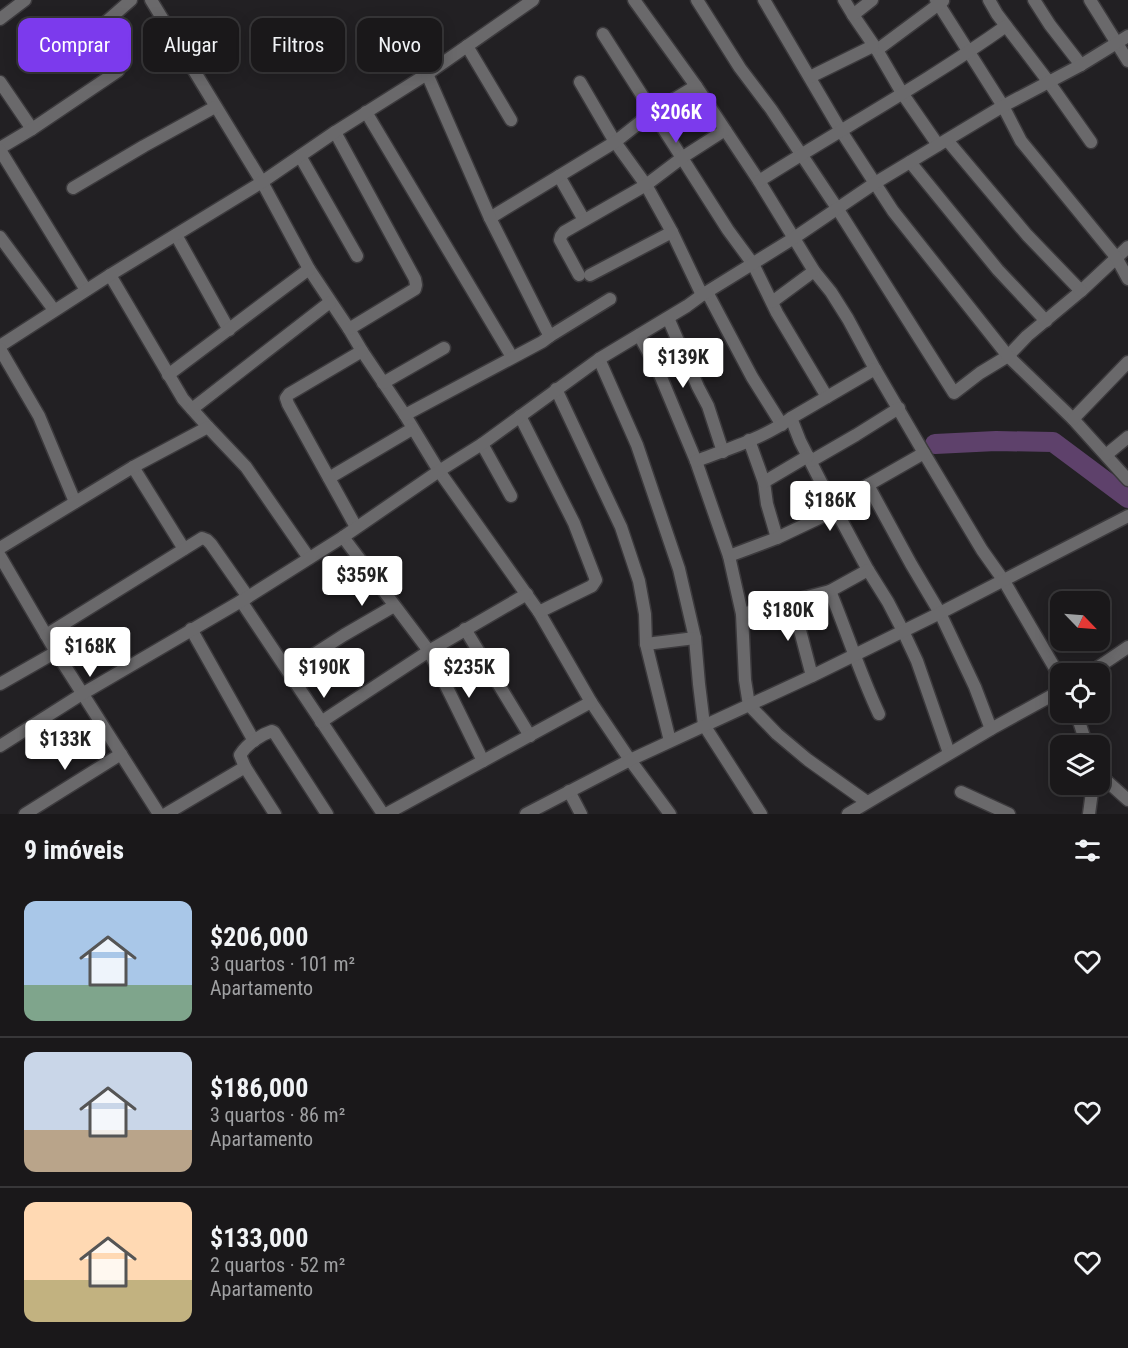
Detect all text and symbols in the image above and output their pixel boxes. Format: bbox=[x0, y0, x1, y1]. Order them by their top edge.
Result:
chip: Comprar bbox=[18, 18, 131, 72]
chip: Alugar bbox=[143, 18, 239, 72]
chip: Filtros bbox=[251, 18, 345, 72]
chip: Novo bbox=[357, 18, 442, 72]
pin: $206K bbox=[634, 93, 718, 144]
text: $206K bbox=[650, 100, 702, 124]
pin: $139K bbox=[641, 338, 725, 389]
text: $139K bbox=[657, 345, 709, 369]
pin: $186K bbox=[788, 481, 872, 532]
text: $186K bbox=[804, 488, 856, 512]
pin: $359K bbox=[320, 556, 404, 607]
text: $359K bbox=[336, 563, 388, 587]
pin: $180K bbox=[746, 591, 830, 642]
north arrow bbox=[1050, 591, 1110, 651]
map controls bbox=[1050, 591, 1110, 795]
text: $180K bbox=[762, 598, 814, 622]
pin: $168K bbox=[48, 627, 132, 678]
text: $168K bbox=[64, 634, 116, 658]
pin: $190K bbox=[282, 648, 366, 699]
pin: $235K bbox=[427, 648, 511, 699]
text: $190K bbox=[298, 655, 350, 679]
text: $235K bbox=[443, 655, 495, 679]
button: locate bbox=[1050, 663, 1110, 723]
pin: $133K bbox=[23, 720, 107, 771]
text: $133K bbox=[39, 727, 91, 751]
button: layers bbox=[1050, 735, 1110, 795]
icon: filters bbox=[1071, 834, 1104, 867]
text: 9 imóveis bbox=[24, 835, 124, 865]
text: $206,000 bbox=[210, 922, 308, 952]
icon: home bbox=[72, 925, 144, 997]
icon: heart bbox=[1071, 945, 1104, 978]
text: 3 quartos · 101 m² bbox=[210, 952, 355, 976]
text: Apartamento bbox=[210, 976, 313, 1000]
text: $186,000 bbox=[210, 1073, 308, 1103]
icon: home bbox=[72, 1076, 144, 1148]
icon: heart bbox=[1071, 1096, 1104, 1129]
text: 3 quartos · 86 m² bbox=[210, 1103, 345, 1127]
text: Apartamento bbox=[210, 1127, 313, 1151]
text: $133,000 bbox=[210, 1223, 308, 1253]
icon: home bbox=[72, 1226, 144, 1298]
icon: heart bbox=[1071, 1246, 1104, 1279]
text: 2 quartos · 52 m² bbox=[210, 1253, 345, 1277]
text: Apartamento bbox=[210, 1277, 313, 1301]

